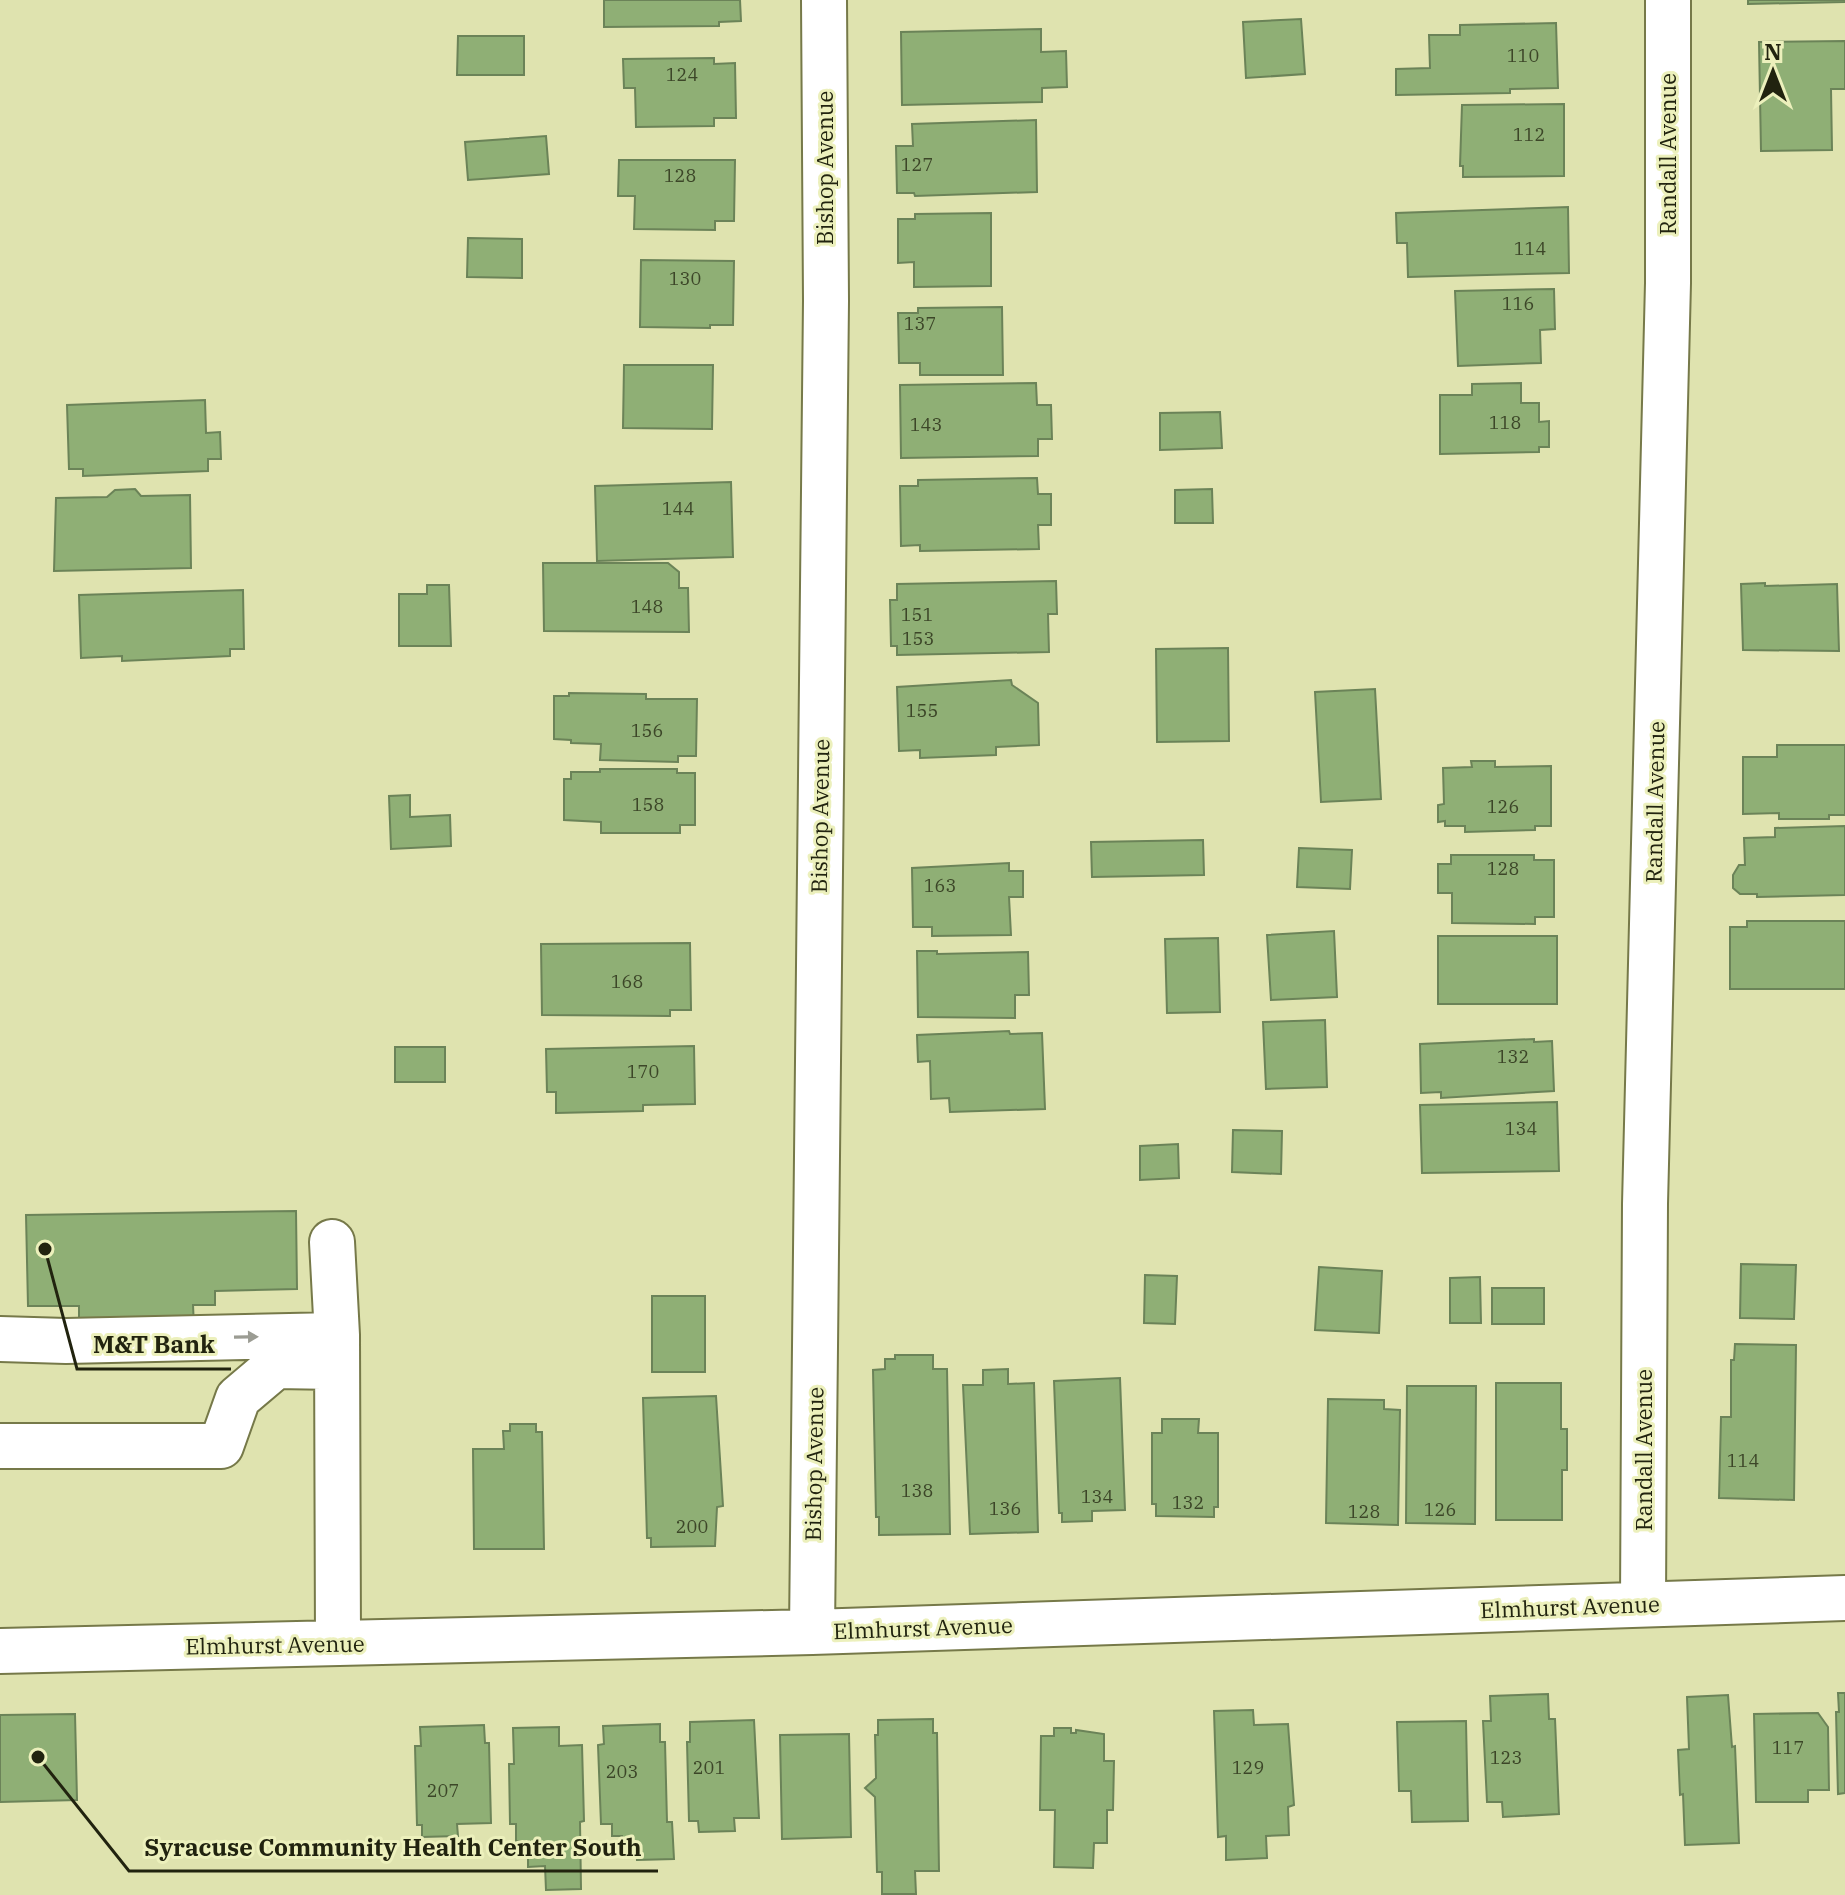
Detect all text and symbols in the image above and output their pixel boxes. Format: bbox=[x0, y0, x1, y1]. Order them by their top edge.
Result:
north arrow bbox=[1733, 32, 1813, 112]
text: N bbox=[1764, 37, 1782, 66]
house number: 110 bbox=[1507, 44, 1539, 67]
house number: 124 bbox=[666, 63, 698, 86]
street label: Randall Avenue bbox=[1653, 73, 1682, 235]
street label: Bishop Avenue bbox=[810, 91, 839, 245]
house number: 112 bbox=[1513, 123, 1545, 146]
house number: 127 bbox=[901, 153, 933, 176]
house number: 128 bbox=[664, 164, 696, 187]
house number: 114 bbox=[1514, 237, 1546, 260]
house number: 130 bbox=[669, 267, 701, 290]
house number: 116 bbox=[1502, 292, 1534, 315]
house number: 137 bbox=[904, 312, 936, 335]
house number: 118 bbox=[1489, 411, 1521, 434]
house number: 143 bbox=[910, 413, 942, 436]
house number: 144 bbox=[662, 497, 694, 520]
house number: 148 bbox=[631, 595, 663, 618]
house number: 151 bbox=[901, 603, 933, 626]
house number: 153 bbox=[902, 627, 934, 650]
house number: 155 bbox=[906, 699, 938, 722]
house number: 156 bbox=[631, 719, 663, 742]
street label: Randall Avenue bbox=[1639, 721, 1670, 883]
street label: Bishop Avenue bbox=[804, 739, 835, 893]
house number: 158 bbox=[632, 793, 664, 816]
house number: 126 bbox=[1487, 795, 1519, 818]
house number: 128 bbox=[1487, 857, 1519, 880]
house number: 163 bbox=[924, 874, 956, 897]
house number: 168 bbox=[611, 970, 643, 993]
house number: 132 bbox=[1497, 1045, 1529, 1068]
house number: 170 bbox=[627, 1060, 659, 1083]
house number: 134 bbox=[1505, 1117, 1537, 1140]
callout: M&T Bank bbox=[77, 1321, 231, 1369]
text: M&T Bank bbox=[93, 1328, 215, 1360]
one-way arrow bbox=[234, 1330, 259, 1343]
street label: Randall Avenue bbox=[1629, 1369, 1658, 1531]
street label: Bishop Avenue bbox=[798, 1387, 829, 1541]
house number: 114 bbox=[1727, 1449, 1759, 1472]
house number: 138 bbox=[901, 1479, 933, 1502]
house number: 134 bbox=[1081, 1485, 1113, 1508]
house number: 132 bbox=[1172, 1491, 1204, 1514]
house number: 136 bbox=[989, 1497, 1021, 1520]
house number: 126 bbox=[1424, 1498, 1456, 1521]
house number: 128 bbox=[1348, 1500, 1380, 1523]
house number: 200 bbox=[676, 1515, 708, 1538]
street label: Elmhurst Avenue bbox=[1480, 1589, 1660, 1624]
street label: Elmhurst Avenue bbox=[833, 1610, 1013, 1645]
street label: Elmhurst Avenue bbox=[185, 1628, 365, 1661]
house number: 117 bbox=[1772, 1736, 1804, 1759]
house number: 123 bbox=[1490, 1746, 1522, 1769]
house number: 201 bbox=[693, 1756, 725, 1779]
house number: 129 bbox=[1232, 1756, 1264, 1779]
house number: 203 bbox=[606, 1760, 638, 1783]
house number: 207 bbox=[427, 1779, 459, 1802]
callout: Syracuse Community Health Center South bbox=[129, 1823, 658, 1871]
text: Syracuse Community Health Center South bbox=[144, 1831, 642, 1863]

